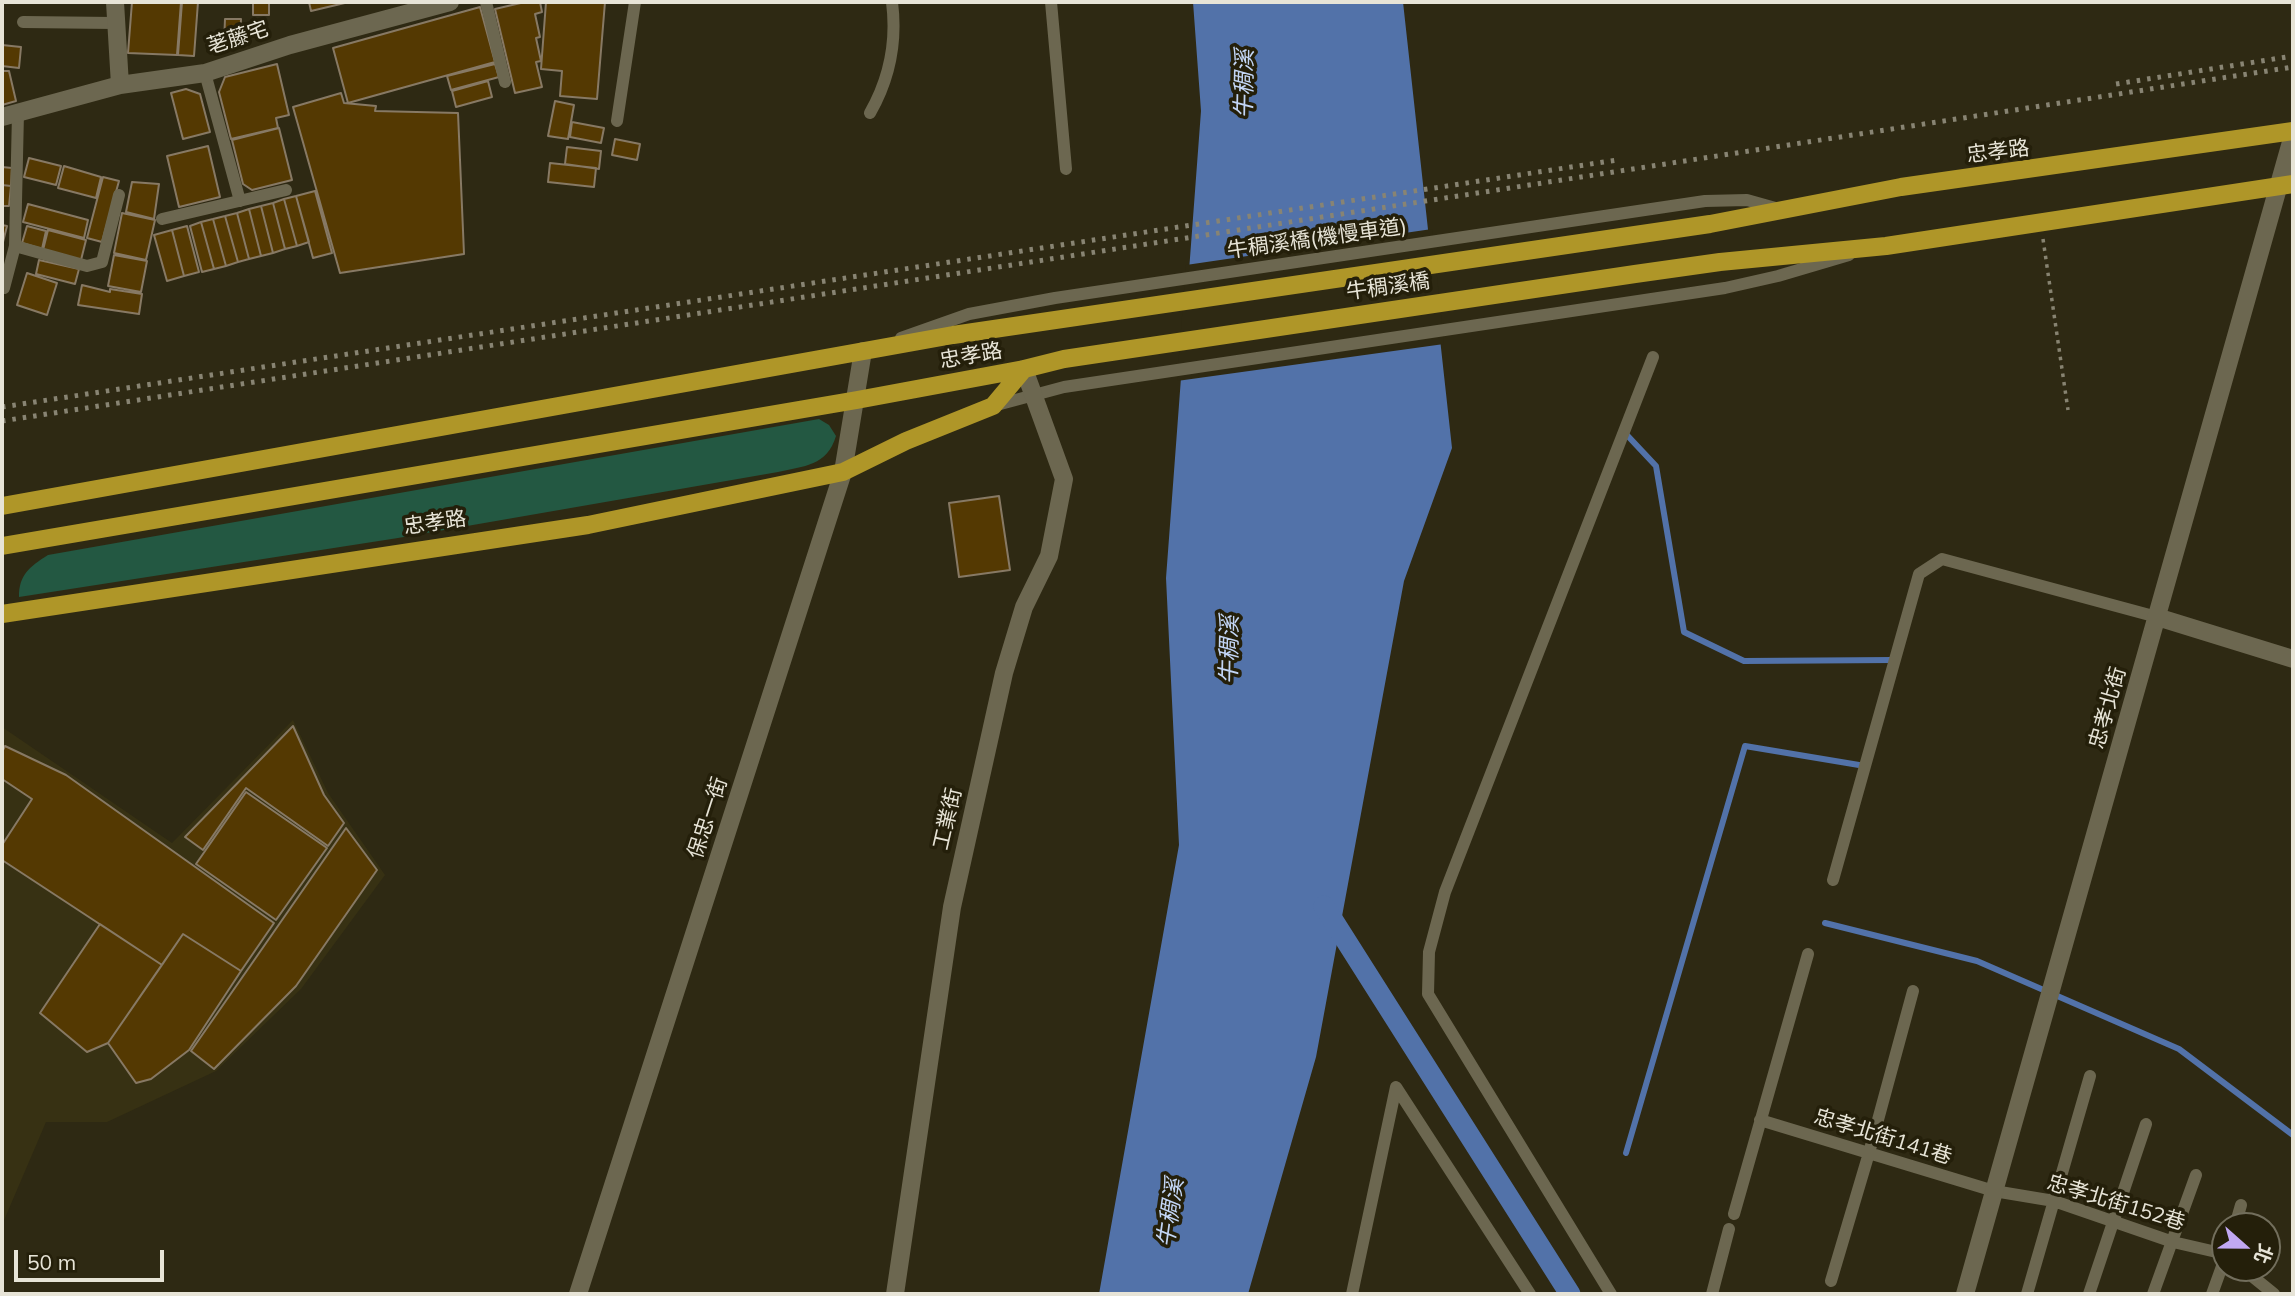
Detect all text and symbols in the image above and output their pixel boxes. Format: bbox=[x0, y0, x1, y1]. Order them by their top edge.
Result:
street label: 荖藤宅 bbox=[204, 16, 272, 60]
water label: 牛稠溪 bbox=[1231, 49, 1259, 119]
street label: 忠孝路 bbox=[1965, 136, 2031, 168]
street label: 牛稠溪橋(機慢車道) bbox=[1225, 214, 1409, 264]
street label: 牛稠溪橋 bbox=[1345, 269, 1431, 305]
street label: 忠孝路 bbox=[938, 338, 1004, 374]
street label: 忠孝路 bbox=[402, 506, 468, 540]
water label: 牛稠溪 bbox=[1216, 615, 1244, 685]
street label: 忠孝北街 bbox=[2084, 664, 2132, 752]
street label: 保忠一街 bbox=[683, 774, 733, 862]
street label: 工業街 bbox=[929, 785, 967, 853]
street label: 忠孝北街141巷 bbox=[1811, 1104, 1955, 1170]
street label: 忠孝北街152巷 bbox=[2044, 1170, 2188, 1236]
water label: 牛稠溪 bbox=[1153, 1177, 1189, 1249]
north arrow bbox=[2211, 1212, 2281, 1282]
scale bar bbox=[18, 1236, 168, 1280]
text: 北 bbox=[2249, 1241, 2278, 1267]
text: 50 m bbox=[27, 1249, 76, 1275]

